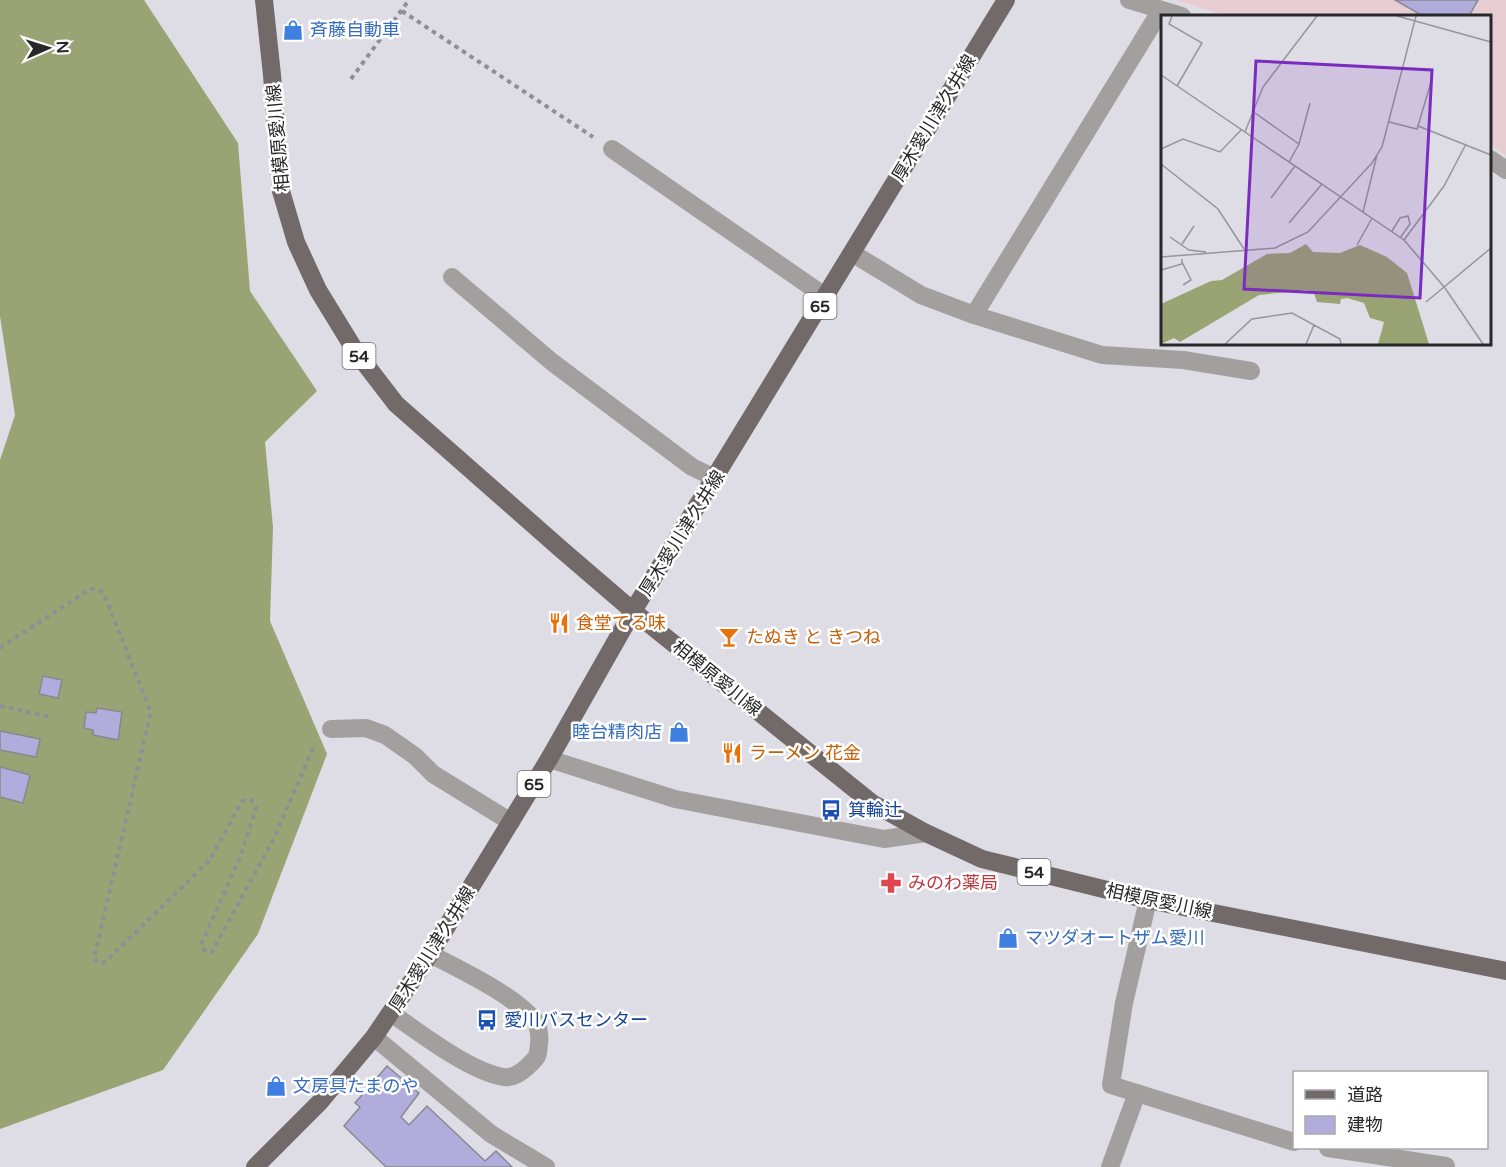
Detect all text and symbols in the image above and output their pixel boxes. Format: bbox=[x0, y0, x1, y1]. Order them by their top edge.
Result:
inset map bbox=[1161, 15, 1491, 345]
north arrow bbox=[18, 18, 78, 78]
shop icon: 斉藤自動車 bbox=[281, 18, 305, 42]
place label: 斉藤自動車 bbox=[310, 19, 400, 41]
text: N bbox=[52, 40, 72, 54]
street label: 厚木愛川津久井線 bbox=[887, 51, 981, 185]
street label: 相模原愛川線 bbox=[262, 83, 294, 193]
road number: 65 bbox=[804, 293, 836, 319]
road number: 54 bbox=[342, 343, 376, 369]
street label: 厚木愛川津久井線 bbox=[635, 466, 729, 600]
restaurant icon: 食堂てる味 bbox=[547, 611, 571, 635]
place label: 食堂てる味 bbox=[576, 612, 666, 634]
bar icon: たぬき と きつね bbox=[717, 625, 741, 649]
place label: たぬき と きつね bbox=[746, 626, 881, 648]
street label: 相模原愛川線 bbox=[668, 635, 766, 721]
shop icon: 睦台精肉店 bbox=[667, 720, 691, 744]
place label: 睦台精肉店 bbox=[572, 721, 662, 743]
restaurant icon: ラーメン 花金 bbox=[720, 741, 744, 765]
place label: ラーメン 花金 bbox=[749, 742, 861, 764]
road number: 65 bbox=[518, 771, 550, 797]
bus stop icon: 箕輪辻 bbox=[819, 798, 843, 822]
place label: 箕輪辻 bbox=[848, 799, 902, 821]
road number: 54 bbox=[1018, 859, 1050, 885]
pharmacy icon: みのわ薬局 bbox=[879, 871, 903, 895]
place label: みのわ薬局 bbox=[908, 872, 998, 894]
street label: 相模原愛川線 bbox=[1104, 879, 1214, 923]
street label: 厚木愛川津久井線 bbox=[385, 882, 479, 1016]
shop icon: マツダオートザム愛川 bbox=[996, 926, 1020, 950]
place label: マツダオートザム愛川 bbox=[1025, 927, 1205, 949]
bus stop icon: 愛川バスセンター bbox=[475, 1008, 499, 1032]
place label: 愛川バスセンター bbox=[504, 1009, 648, 1031]
legend bbox=[1293, 1071, 1488, 1149]
shop icon: 文房具たまのや bbox=[264, 1074, 288, 1098]
place label: 文房具たまのや bbox=[293, 1075, 418, 1097]
text: 道路 bbox=[1347, 1084, 1383, 1106]
text: 建物 bbox=[1347, 1114, 1383, 1136]

